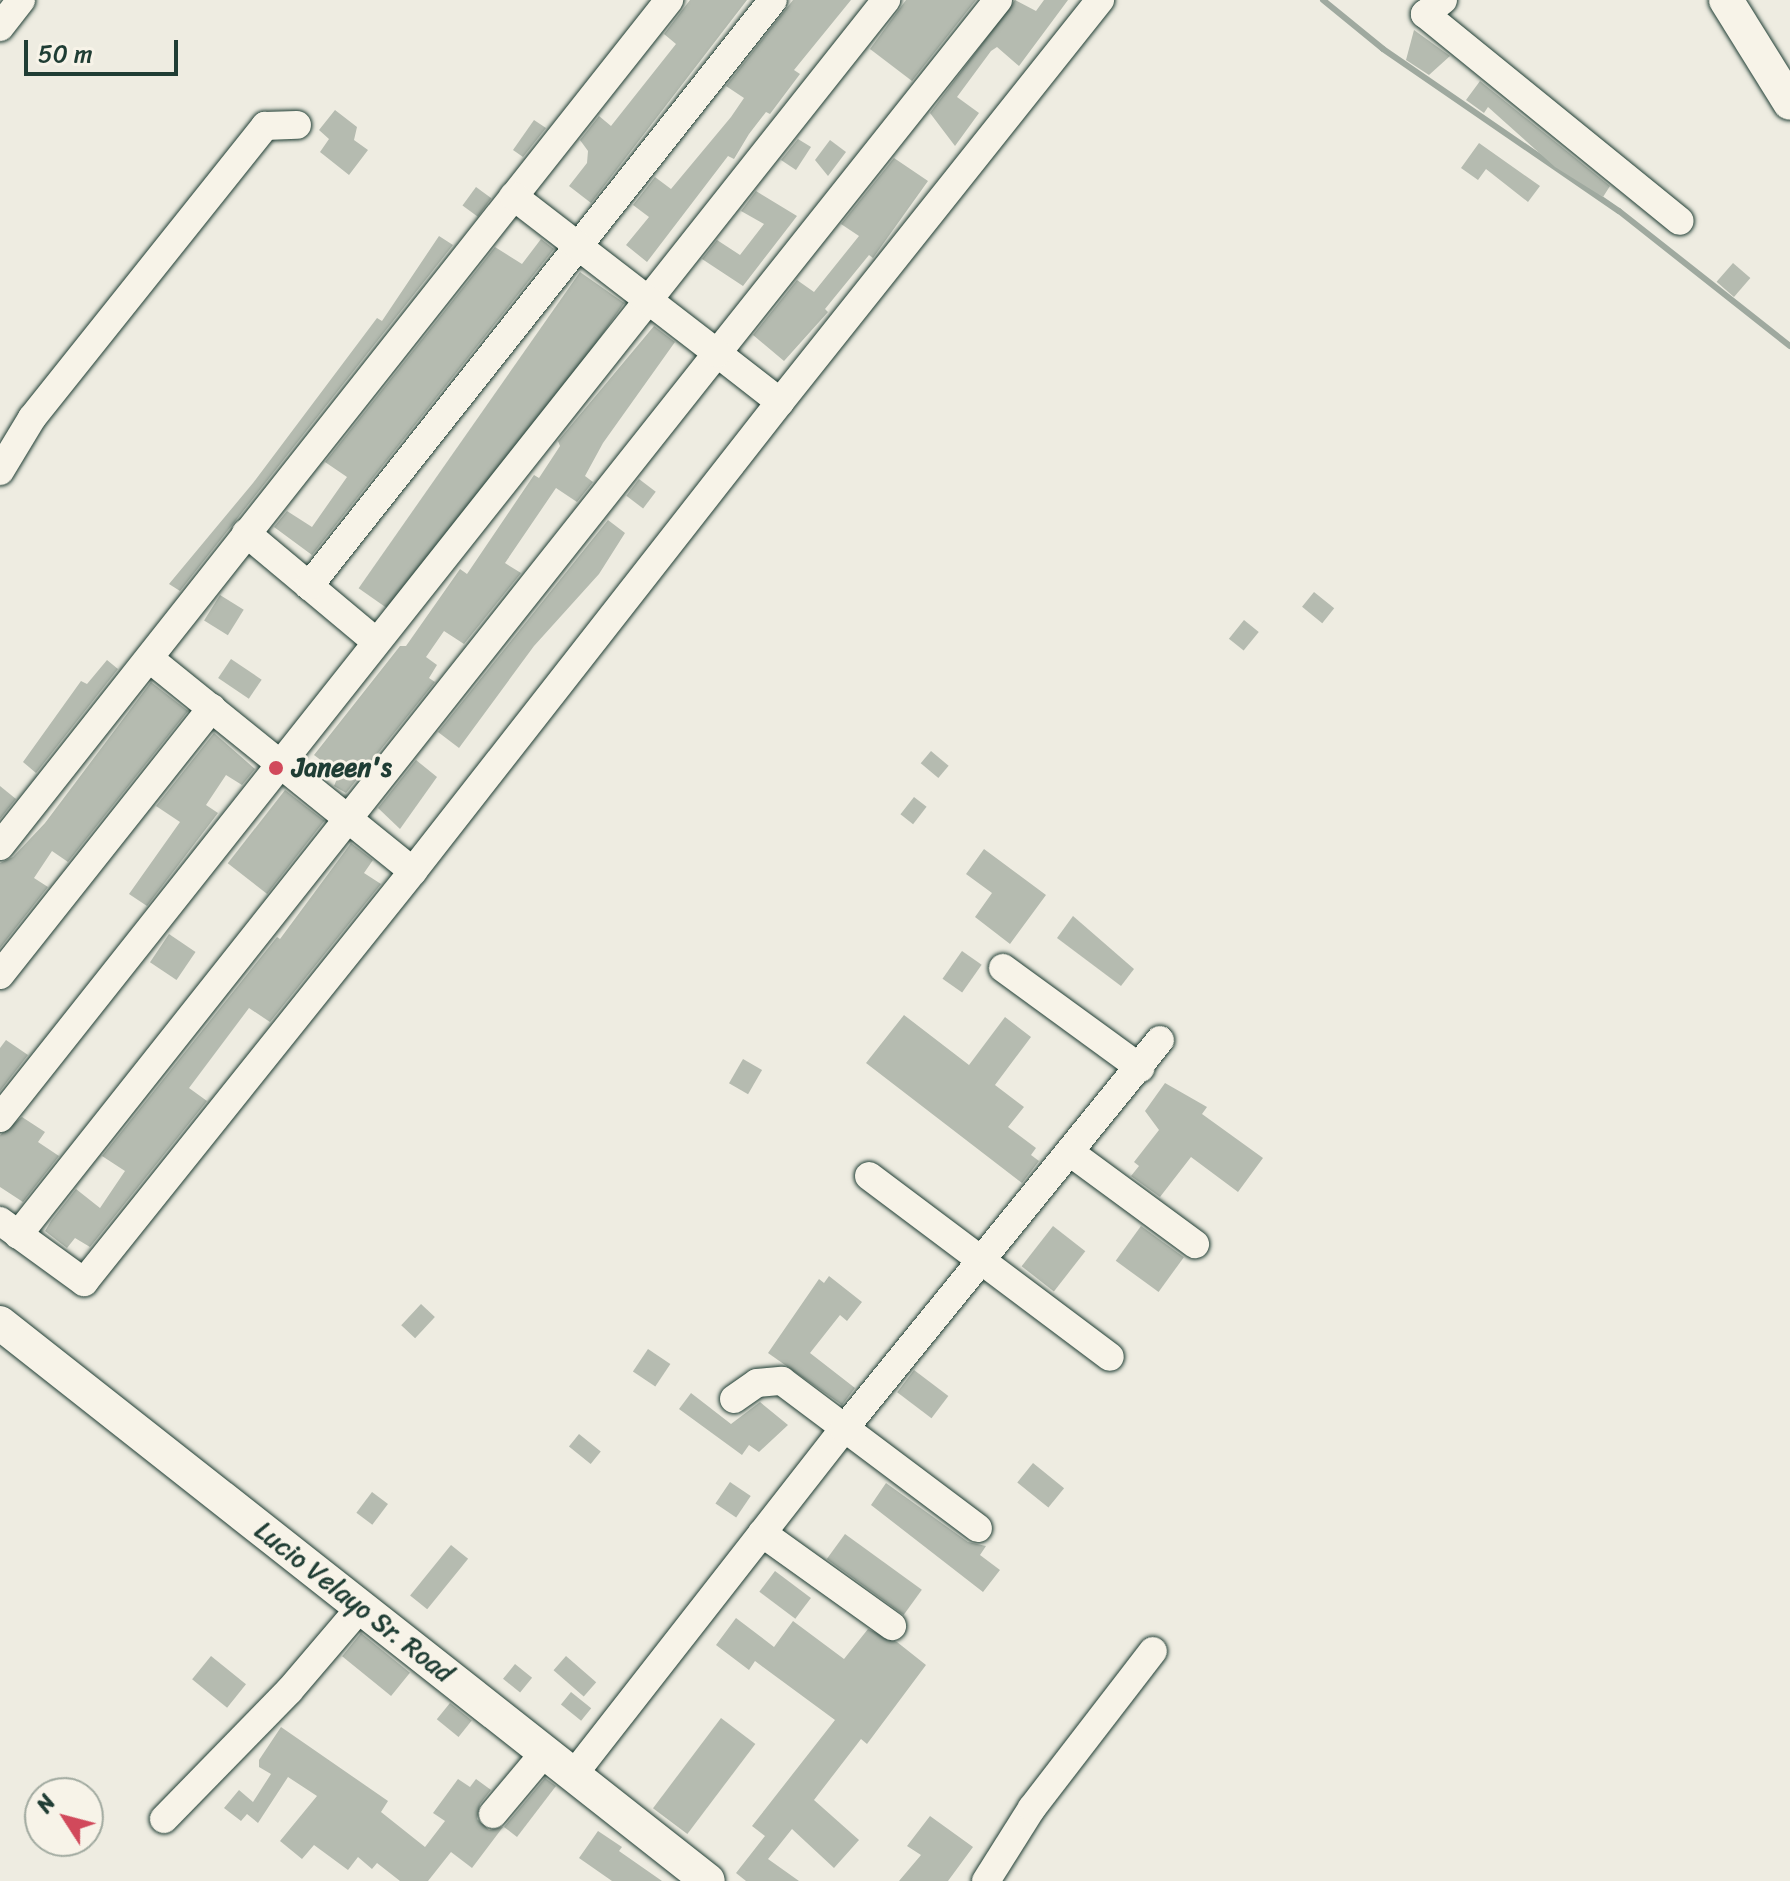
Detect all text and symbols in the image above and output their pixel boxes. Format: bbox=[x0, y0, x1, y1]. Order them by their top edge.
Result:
scale bar bbox=[28, 24, 182, 74]
text: 50 m bbox=[38, 33, 93, 75]
place label: Janeen's bbox=[292, 752, 392, 784]
marker: Janeen's bbox=[267, 759, 285, 777]
street label: Lucio Velayo Sr. Road bbox=[249, 1515, 459, 1689]
north arrow bbox=[24, 1777, 104, 1857]
text: N bbox=[26, 1786, 66, 1821]

